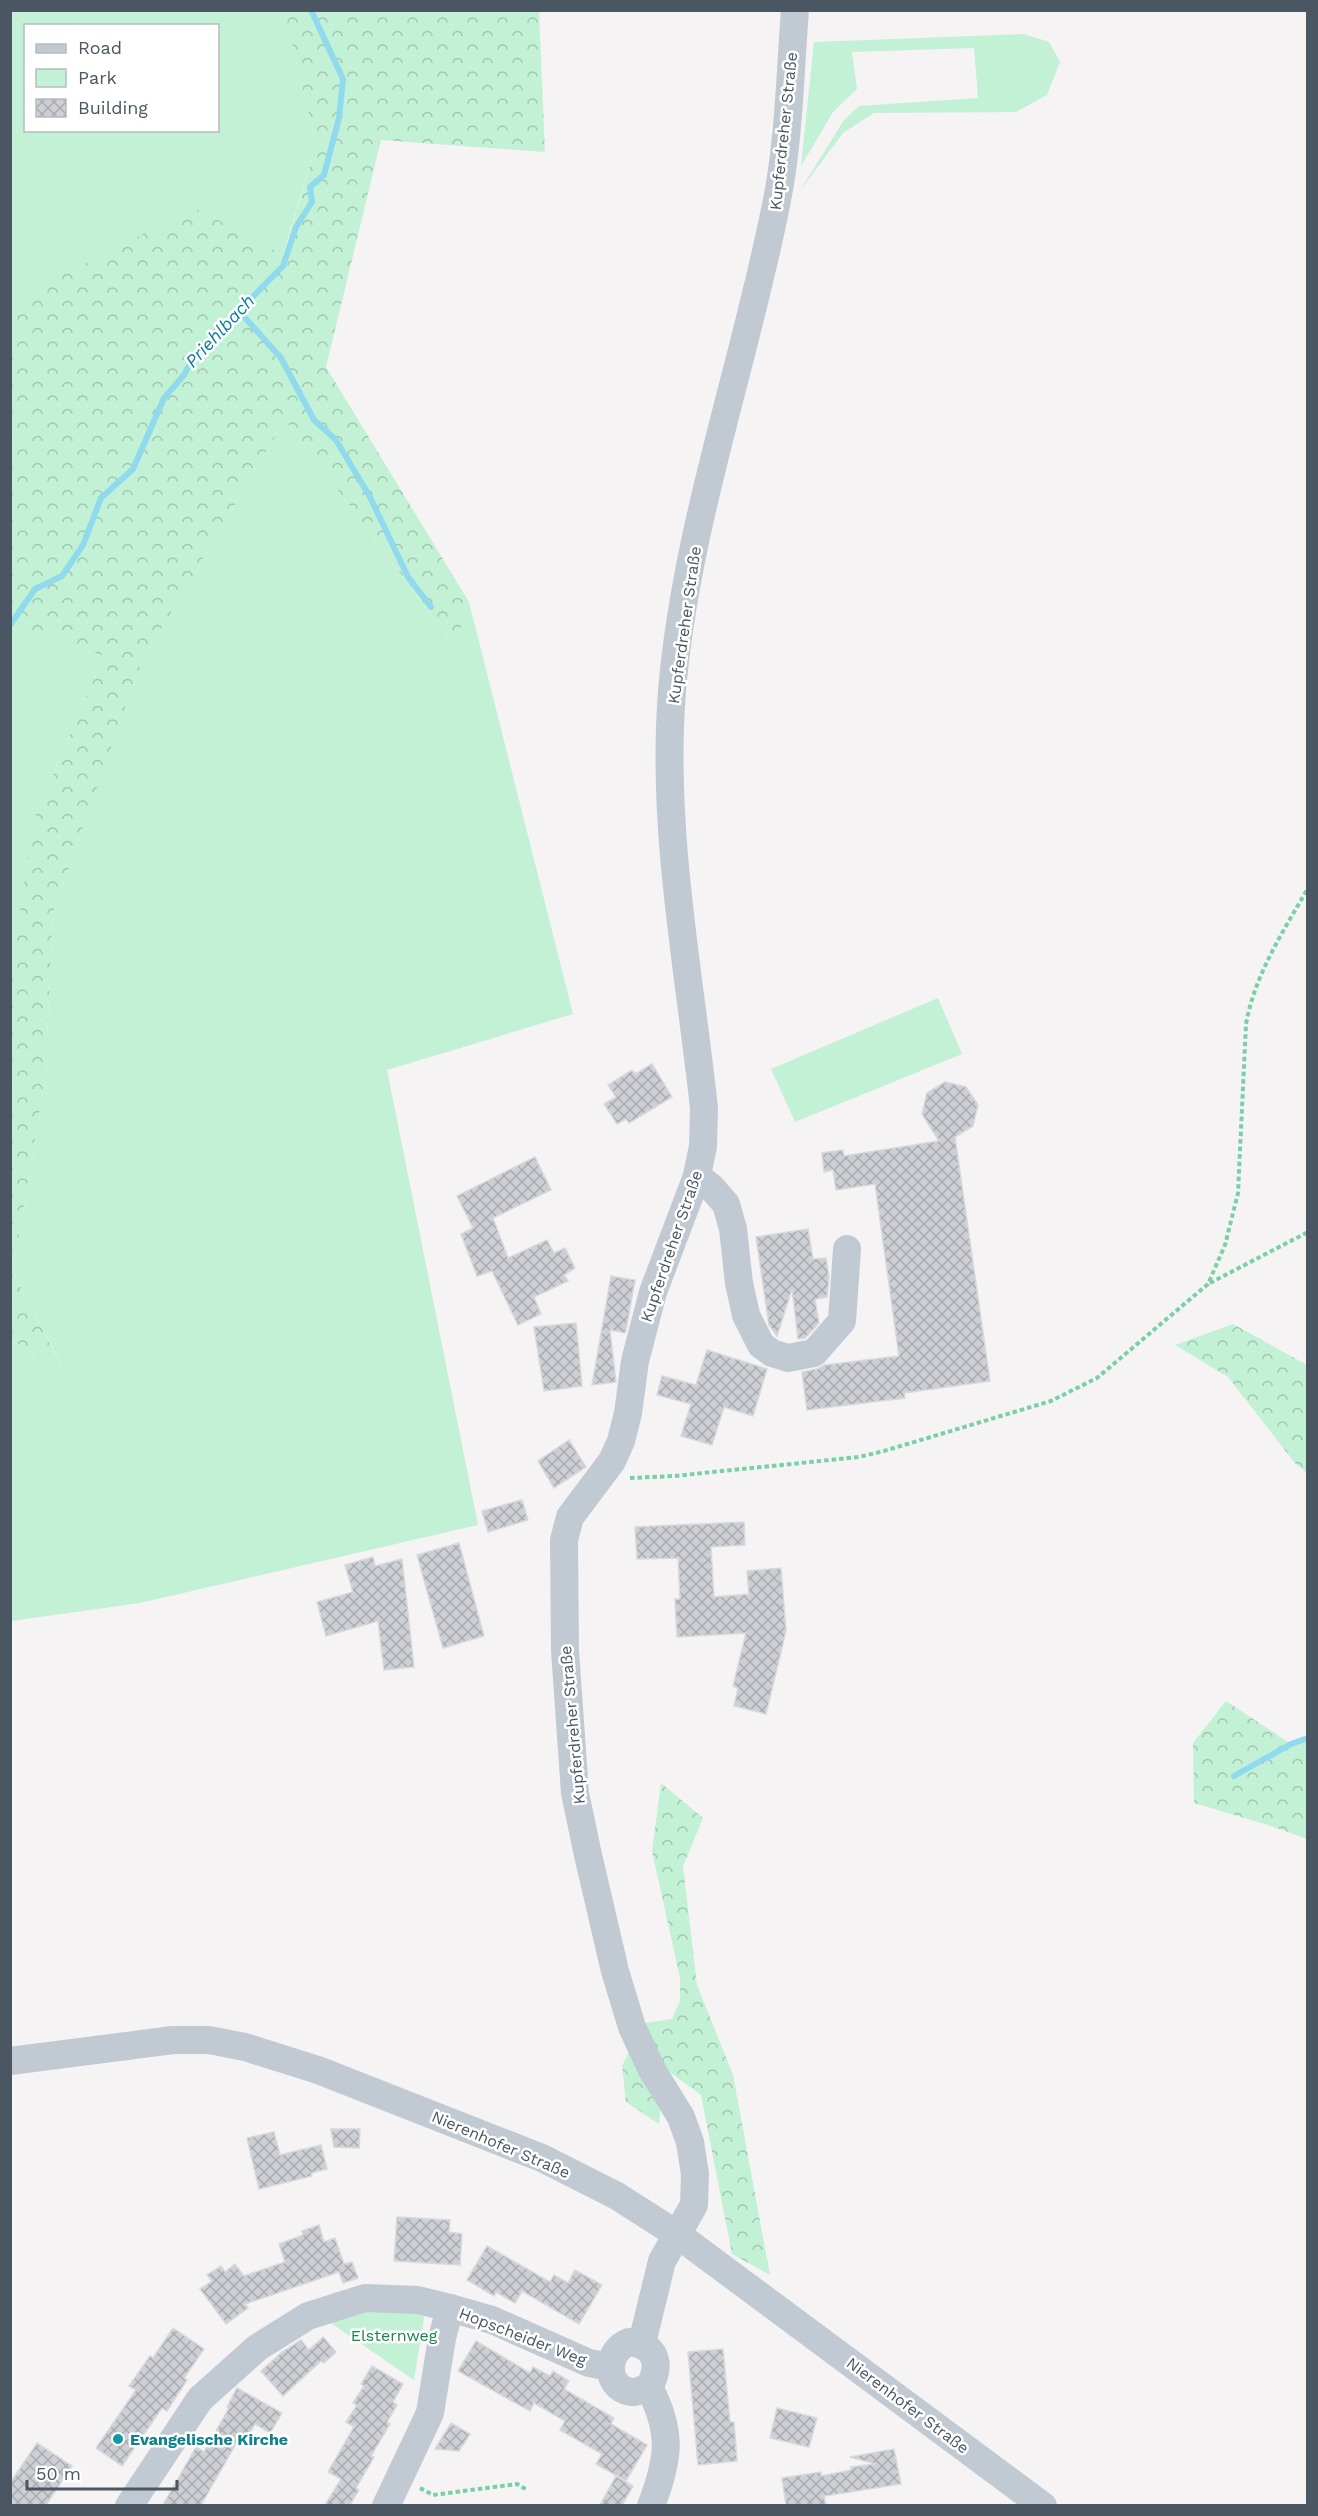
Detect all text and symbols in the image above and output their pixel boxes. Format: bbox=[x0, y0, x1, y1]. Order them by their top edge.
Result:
legend bbox=[24, 24, 219, 132]
text: Road bbox=[78, 37, 122, 58]
street label: Kupferdreher Straße bbox=[766, 51, 801, 211]
text: Park bbox=[78, 67, 117, 88]
text: Building bbox=[78, 97, 148, 118]
water label: Priehlbach bbox=[181, 290, 259, 371]
street label: Kupferdreher Straße bbox=[664, 545, 705, 705]
street label: Kupferdreher Straße bbox=[637, 1168, 706, 1324]
street label: Kupferdreher Straße bbox=[556, 1645, 589, 1805]
street label: Nierenhofer Straße bbox=[429, 2107, 573, 2182]
street label: Hopscheider Weg bbox=[456, 2303, 590, 2370]
park label: Elsternweg bbox=[351, 2326, 438, 2345]
street label: Nierenhofer Straße bbox=[843, 2353, 973, 2458]
place label: Evangelische Kirche bbox=[130, 2430, 288, 2449]
marker: Evangelische Kirche bbox=[111, 2432, 125, 2446]
scale bar bbox=[27, 2453, 177, 2491]
text: 50 m bbox=[36, 2463, 81, 2484]

